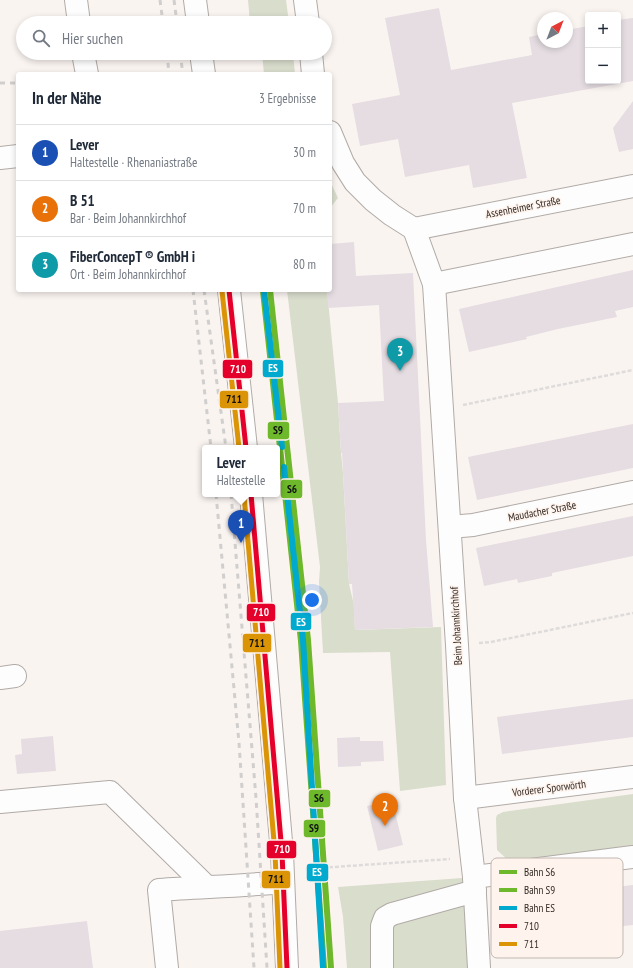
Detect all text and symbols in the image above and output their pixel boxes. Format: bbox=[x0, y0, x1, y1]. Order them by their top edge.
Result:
north arrow bbox=[537, 12, 573, 48]
map controls bbox=[585, 12, 621, 84]
button: + bbox=[585, 12, 621, 48]
search box bbox=[16, 16, 332, 60]
icon: search bbox=[30, 27, 52, 49]
text: Hier suchen bbox=[62, 29, 123, 48]
button: − bbox=[585, 48, 621, 84]
text: In der Nähe bbox=[32, 87, 102, 109]
text: 3 Ergebnisse bbox=[259, 90, 316, 107]
text: Lever bbox=[70, 135, 99, 154]
text: 1 bbox=[42, 144, 48, 161]
text: 30 m bbox=[293, 144, 316, 161]
text: Haltestelle · Rhenaniastraße bbox=[70, 154, 197, 171]
text: B 51 bbox=[70, 191, 95, 210]
street label: Assenheimer Straße bbox=[484, 193, 562, 221]
text: 2 bbox=[42, 200, 48, 217]
text: 70 m bbox=[293, 200, 316, 217]
text: Bar · Beim Johannkirchhof bbox=[70, 210, 186, 227]
text: FiberConcepT ® GmbH i bbox=[70, 247, 195, 266]
text: 3 bbox=[42, 256, 48, 273]
text: 80 m bbox=[293, 256, 316, 273]
text: Ort · Beim Johannkirchhof bbox=[70, 266, 186, 283]
pin: 3 bbox=[387, 338, 413, 371]
line badge: 710 bbox=[222, 359, 253, 379]
line badge: ES bbox=[262, 359, 284, 378]
text: ES bbox=[268, 361, 278, 375]
text: 710 bbox=[230, 362, 246, 376]
line badge: 711 bbox=[219, 390, 249, 409]
text: 711 bbox=[226, 392, 242, 406]
line badge: S9 bbox=[267, 421, 290, 440]
text: S9 bbox=[273, 423, 283, 437]
popup bbox=[202, 445, 280, 497]
text: Lever bbox=[217, 453, 246, 472]
text: Haltestelle bbox=[217, 472, 265, 489]
line badge: S6 bbox=[280, 479, 303, 499]
text: S6 bbox=[287, 482, 297, 496]
street label: Maudacher Straße bbox=[507, 497, 578, 524]
pin: 1 bbox=[228, 510, 254, 543]
street label: Beim Johannkirchhof bbox=[447, 585, 465, 666]
your location bbox=[302, 590, 322, 610]
line badge: 710 bbox=[246, 603, 276, 622]
text: 710 bbox=[253, 605, 269, 619]
line badge: ES bbox=[290, 612, 312, 631]
text: ES bbox=[296, 615, 306, 629]
line badge: 711 bbox=[242, 633, 272, 653]
text: 711 bbox=[249, 636, 265, 650]
street label: Vorderer Sporwörth bbox=[510, 777, 587, 800]
line badge: S6 bbox=[308, 789, 331, 808]
text: S6 bbox=[314, 791, 324, 805]
pin: 2 bbox=[372, 793, 398, 826]
line badge: S9 bbox=[303, 819, 326, 838]
text: S9 bbox=[309, 821, 319, 835]
line badge: 710 bbox=[266, 840, 297, 859]
text: 710 bbox=[274, 842, 290, 856]
legend bbox=[491, 858, 623, 958]
line badge: ES bbox=[306, 863, 329, 882]
text: ES bbox=[312, 865, 322, 879]
text: Bahn S6 bbox=[524, 865, 555, 879]
line badge: 711 bbox=[261, 870, 291, 889]
text: 711 bbox=[268, 872, 284, 886]
text: Bahn S9 bbox=[524, 883, 555, 897]
text: Bahn ES bbox=[524, 901, 555, 915]
text: 710 bbox=[524, 919, 539, 933]
text: 711 bbox=[524, 937, 539, 951]

